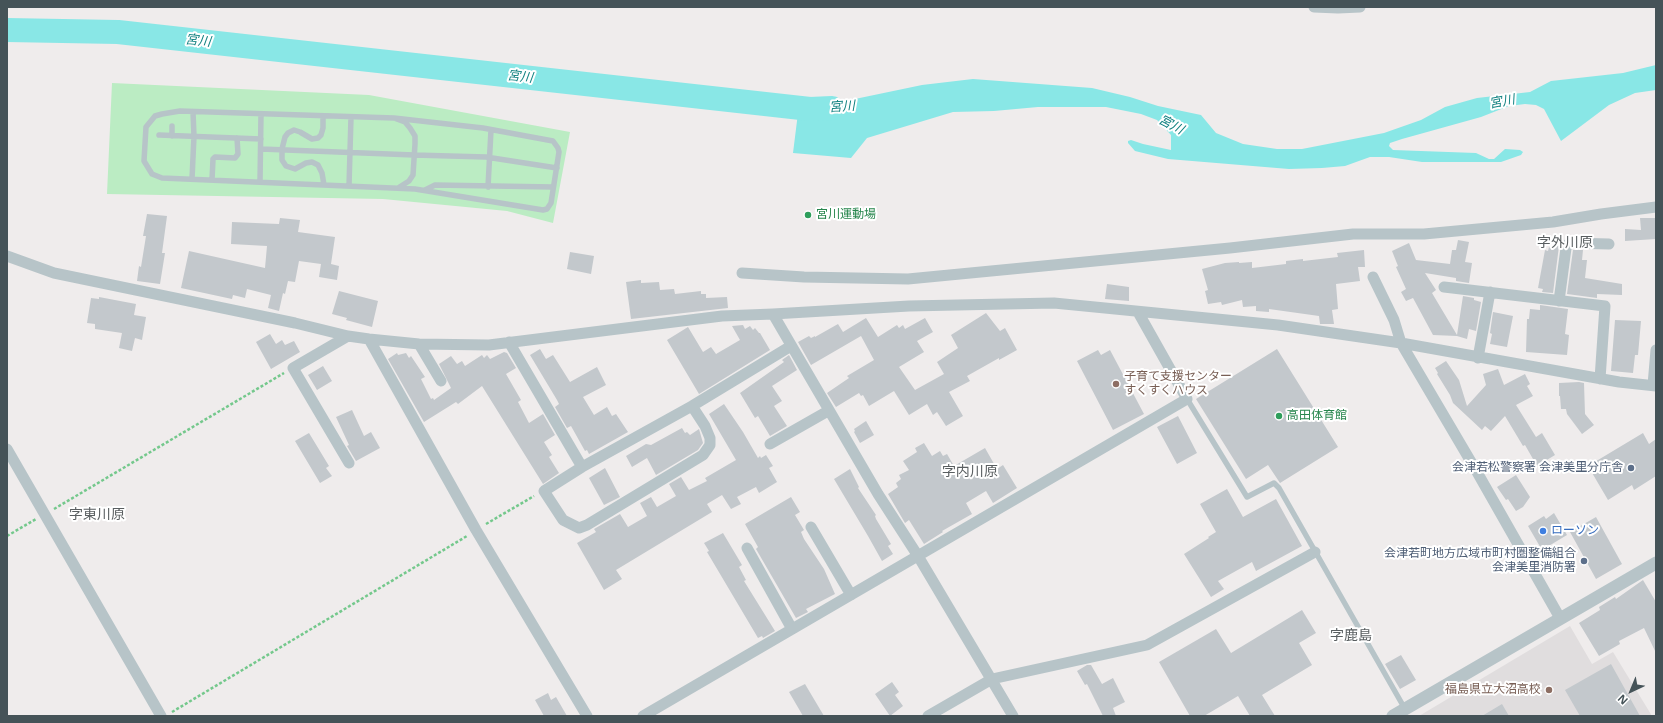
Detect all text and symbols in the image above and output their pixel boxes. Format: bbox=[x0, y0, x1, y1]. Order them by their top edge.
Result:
water label: 宮川 bbox=[184, 32, 212, 50]
water label: 宮川 bbox=[506, 68, 534, 86]
water label: 宮川 bbox=[1488, 92, 1516, 112]
water label: 宮川 bbox=[828, 98, 856, 116]
water label: 宮川 bbox=[1156, 112, 1186, 138]
place label: 宮川運動場 bbox=[816, 208, 876, 222]
marker: 宮川運動場 bbox=[803, 210, 813, 220]
district label: 字外川原 bbox=[1537, 235, 1593, 251]
place label: 子育て支援センター すくすくハウス bbox=[1124, 370, 1232, 398]
marker: 子育て支援センター すくすくハウス bbox=[1111, 379, 1121, 389]
place label: 高田体育館 bbox=[1287, 409, 1347, 423]
marker: 高田体育館 bbox=[1274, 411, 1284, 421]
place label: 会津若松警察署 会津美里分庁舎 bbox=[1452, 461, 1623, 475]
marker: 会津若松警察署 会津美里分庁舎 bbox=[1626, 463, 1636, 473]
district label: 字内川原 bbox=[942, 464, 998, 480]
district label: 字東川原 bbox=[69, 507, 125, 523]
place label: ローソン bbox=[1551, 524, 1599, 538]
marker: ローソン bbox=[1538, 526, 1548, 536]
place label: 会津若町地方広域市町村圏整備組合 会津美里消防署 bbox=[1384, 547, 1576, 575]
marker: 会津若町地方広域市町村圏整備組合 会津美里消防署 bbox=[1579, 556, 1589, 566]
district label: 字鹿島 bbox=[1330, 628, 1372, 644]
north arrow bbox=[1611, 671, 1651, 711]
place label: 福島県立大沼高校 bbox=[1445, 683, 1541, 697]
marker: 福島県立大沼高校 bbox=[1544, 685, 1554, 695]
text: N bbox=[1614, 691, 1631, 709]

